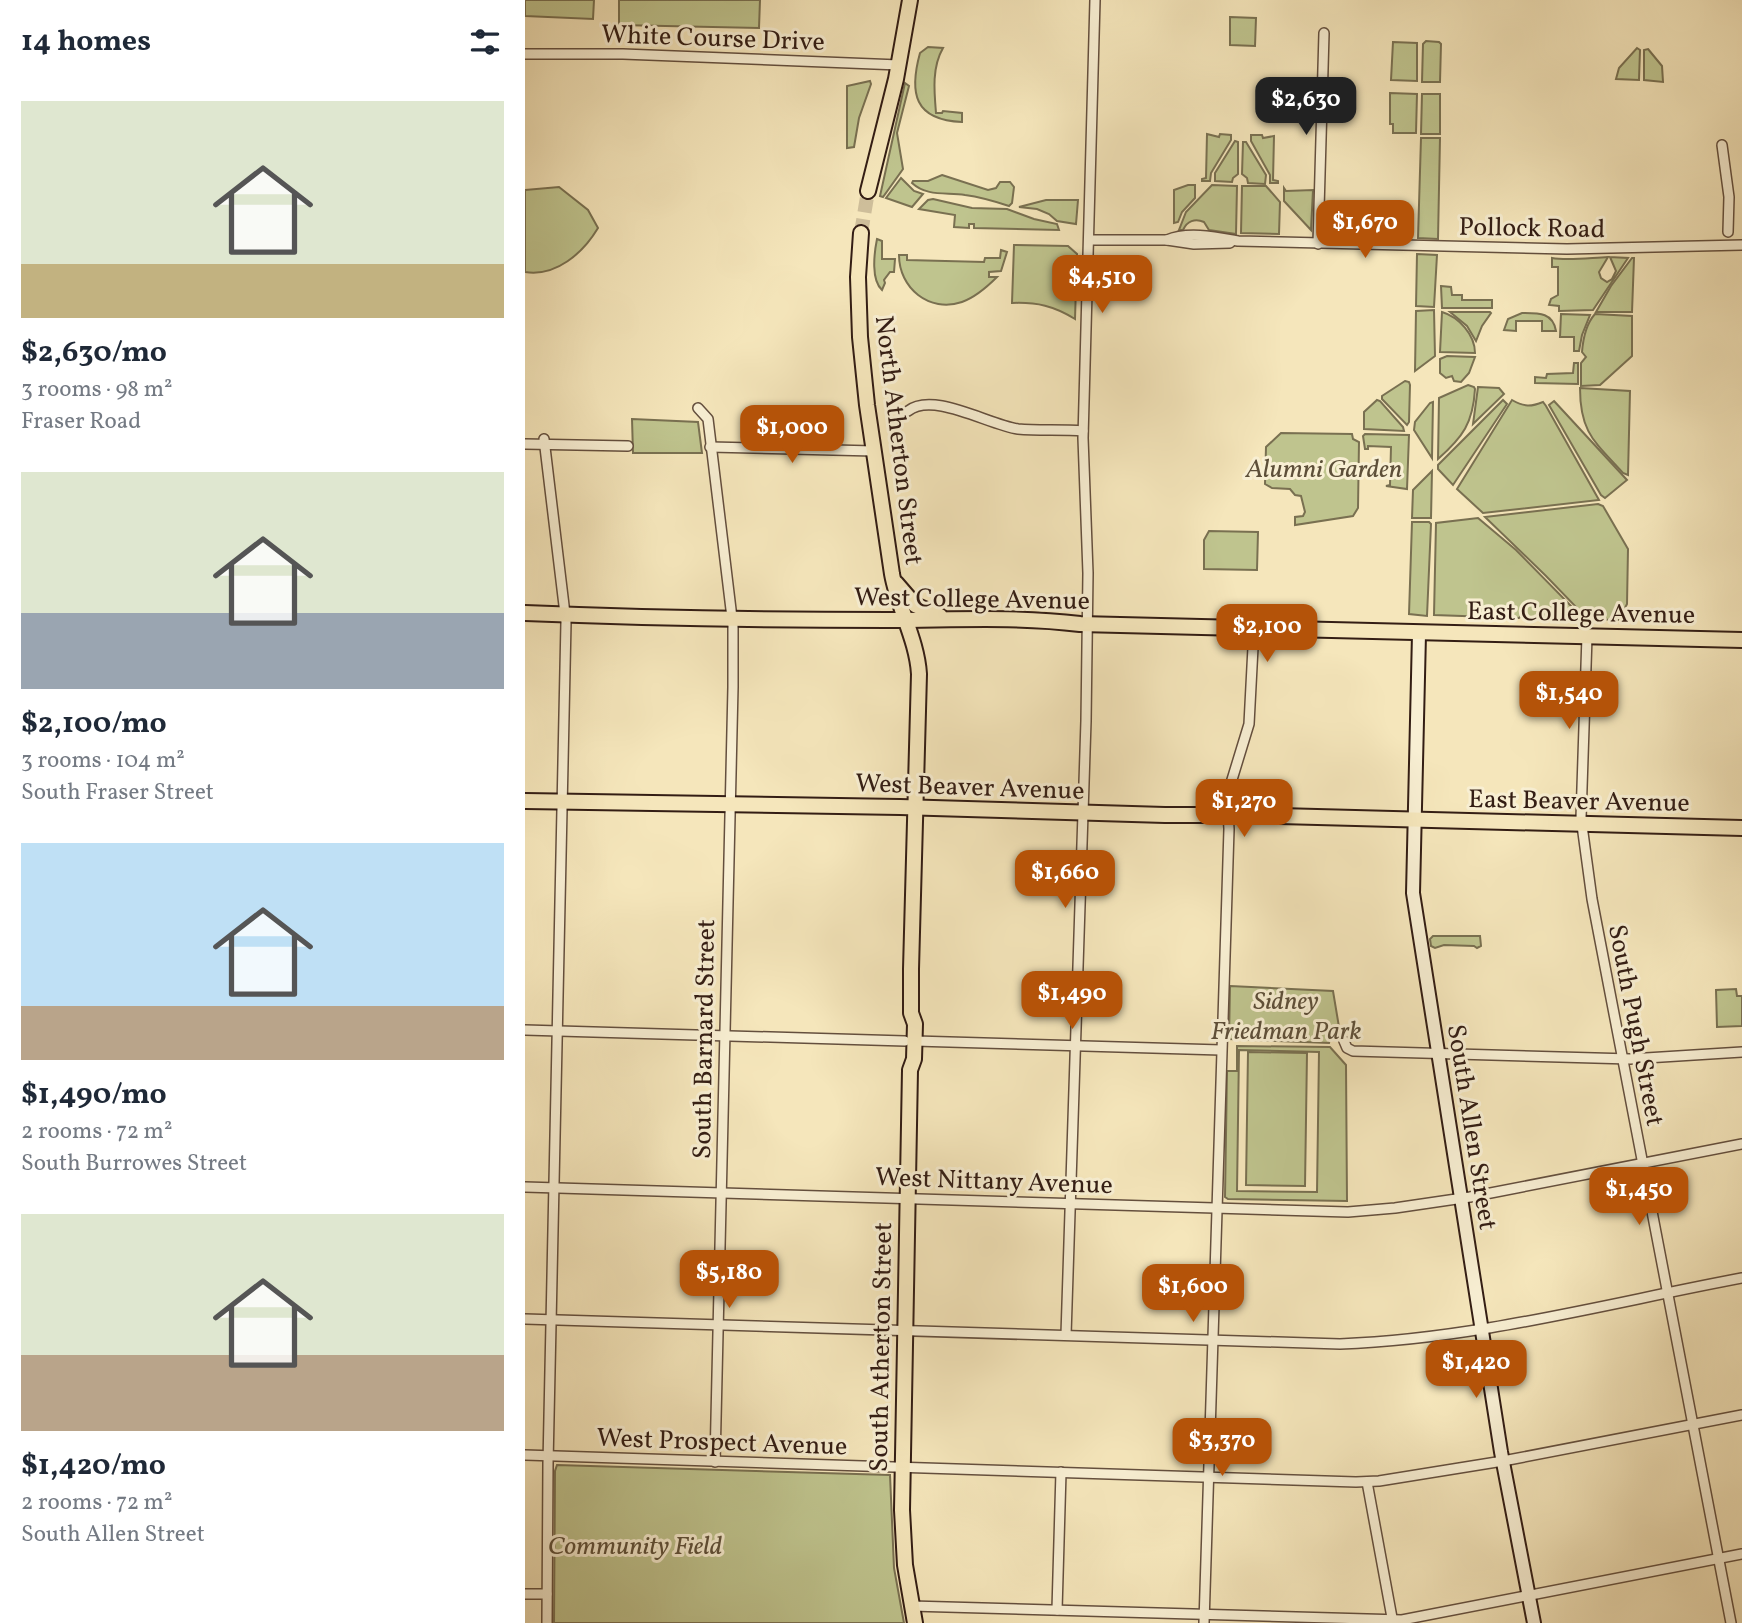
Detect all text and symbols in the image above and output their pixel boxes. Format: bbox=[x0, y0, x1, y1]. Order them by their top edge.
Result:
street label: White Course Drive bbox=[600, 17, 826, 61]
text: 14 homes bbox=[21, 21, 151, 63]
icon: filters bbox=[466, 23, 504, 61]
pin: $2,630 bbox=[1249, 78, 1363, 137]
text: $2,630 bbox=[1271, 84, 1341, 116]
icon: home bbox=[200, 147, 326, 273]
pin: $1,670 bbox=[1308, 201, 1422, 260]
text: $1,670 bbox=[1332, 207, 1398, 239]
street label: Pollock Road bbox=[1458, 210, 1606, 248]
pin: $4,510 bbox=[1045, 256, 1159, 315]
text: $4,510 bbox=[1068, 262, 1136, 294]
street label: North Atherton Street bbox=[865, 313, 931, 567]
text: $2,630/mo bbox=[21, 332, 167, 374]
text: 3 rooms · 98 m² bbox=[21, 374, 173, 406]
text: Fraser Road bbox=[21, 406, 141, 438]
pin: $1,000 bbox=[735, 406, 849, 465]
text: $1,000 bbox=[756, 412, 828, 444]
park label: Alumni Garden bbox=[1245, 452, 1402, 488]
icon: home bbox=[200, 518, 326, 644]
street label: West College Avenue bbox=[854, 580, 1090, 620]
street label: East College Avenue bbox=[1467, 594, 1695, 634]
pin: $2,100 bbox=[1210, 604, 1324, 664]
text: $2,100 bbox=[1232, 611, 1302, 643]
pin: $1,540 bbox=[1512, 672, 1626, 731]
text: $1,540 bbox=[1535, 678, 1603, 710]
text: $2,100/mo bbox=[21, 703, 167, 745]
text: 3 rooms · 104 m² bbox=[21, 745, 185, 777]
street label: West Beaver Avenue bbox=[855, 766, 1085, 810]
text: South Fraser Street bbox=[21, 777, 214, 809]
pin: $1,270 bbox=[1187, 780, 1301, 839]
street label: East Beaver Avenue bbox=[1468, 782, 1690, 822]
text: $1,270 bbox=[1212, 786, 1276, 818]
pin: $1,660 bbox=[1008, 850, 1122, 910]
text: $1,660 bbox=[1031, 857, 1099, 889]
icon: home bbox=[200, 889, 326, 1015]
street label: South Barnard Street bbox=[685, 919, 725, 1159]
street label: South Pugh Street bbox=[1598, 922, 1672, 1129]
pin: $1,490 bbox=[1015, 972, 1129, 1031]
text: $1,490 bbox=[1037, 978, 1107, 1010]
park label: Sidney Friedman Park bbox=[1211, 984, 1361, 1050]
street label: South Allen Street bbox=[1437, 1022, 1505, 1233]
text: $1,490/mo bbox=[21, 1074, 167, 1116]
text: 2 rooms · 72 m² bbox=[21, 1116, 172, 1148]
text: South Burrowes Street bbox=[21, 1148, 247, 1180]
street label: West Nittany Avenue bbox=[874, 1160, 1113, 1204]
pin: $1,450 bbox=[1582, 1168, 1696, 1227]
text: $1,450 bbox=[1605, 1174, 1673, 1206]
street label: South Atherton Street bbox=[862, 1222, 902, 1472]
pin: $5,180 bbox=[672, 1250, 786, 1310]
text: $5,180 bbox=[696, 1257, 762, 1289]
icon: home bbox=[200, 1260, 326, 1386]
pin: $1,600 bbox=[1136, 1264, 1250, 1324]
text: $1,600 bbox=[1158, 1271, 1228, 1303]
pin: $1,420 bbox=[1419, 1340, 1533, 1400]
text: $1,420 bbox=[1442, 1347, 1510, 1379]
pin: $3,370 bbox=[1165, 1418, 1279, 1478]
street label: West Prospect Avenue bbox=[596, 1421, 848, 1465]
text: $3,370 bbox=[1189, 1425, 1255, 1457]
text: $1,420/mo bbox=[21, 1445, 166, 1487]
text: 2 rooms · 72 m² bbox=[21, 1487, 172, 1519]
text: South Allen Street bbox=[21, 1519, 205, 1551]
park label: Community Field bbox=[548, 1529, 723, 1565]

